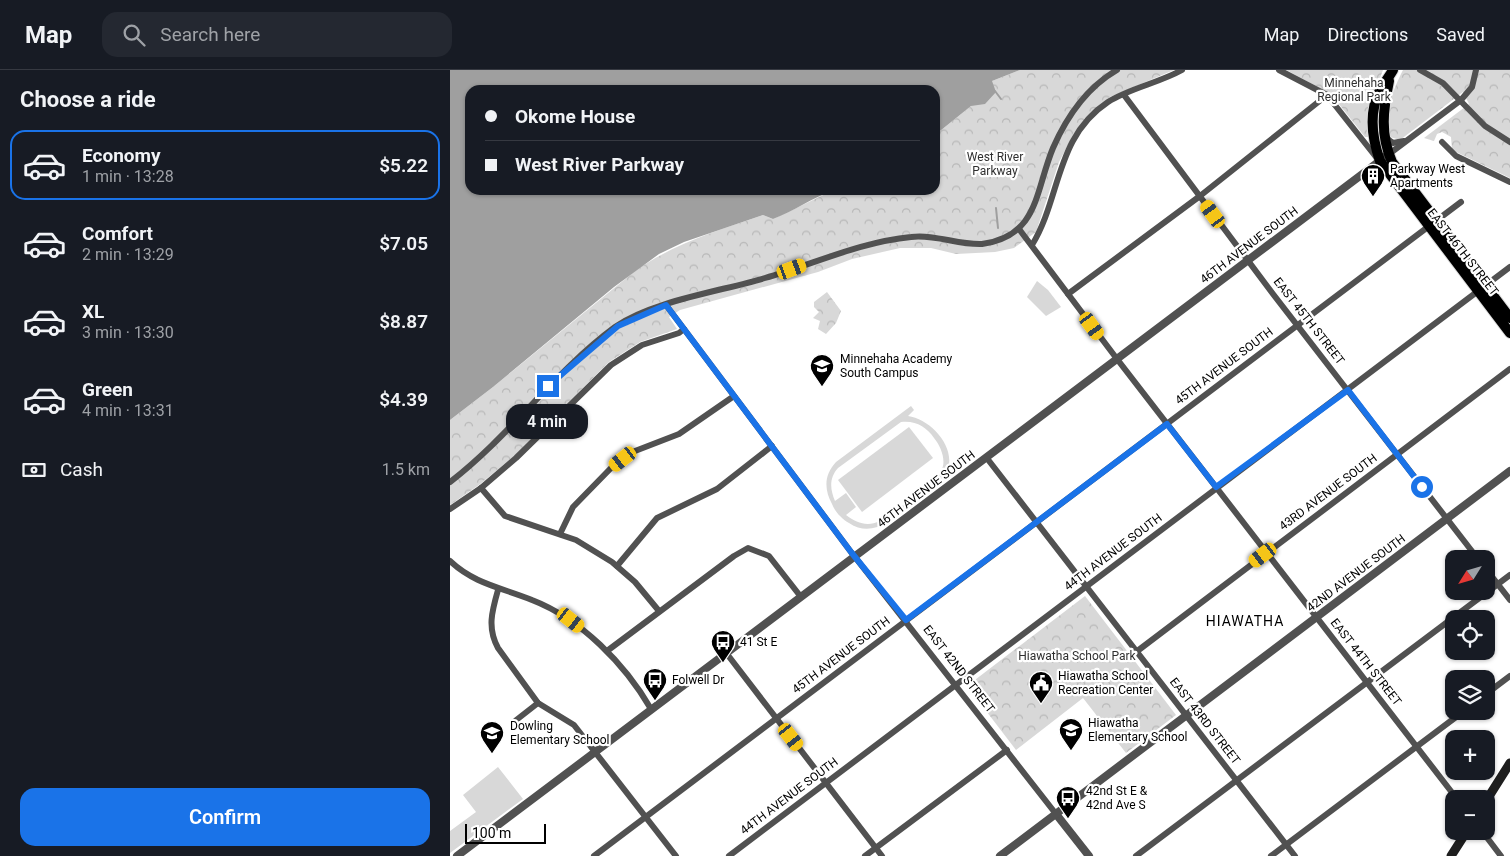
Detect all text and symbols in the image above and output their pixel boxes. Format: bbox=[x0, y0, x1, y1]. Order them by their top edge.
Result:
search box bbox=[102, 12, 452, 57]
text: Map bbox=[25, 21, 72, 49]
icon: search bbox=[120, 21, 148, 49]
text: Search here bbox=[160, 23, 260, 46]
text: Map bbox=[1264, 24, 1299, 45]
text: Directions bbox=[1327, 24, 1408, 45]
text: Saved bbox=[1436, 24, 1485, 45]
park label: Minnehaha Regional Park bbox=[1317, 76, 1392, 104]
text: Choose a ride bbox=[20, 87, 156, 112]
text: Okome House bbox=[515, 105, 635, 128]
icon: car bbox=[22, 143, 67, 188]
text: Economy bbox=[82, 144, 161, 167]
park label: West River Parkway bbox=[967, 150, 1023, 178]
text: West River Parkway bbox=[515, 153, 684, 176]
text: $5.22 bbox=[379, 154, 428, 177]
place label: Parkway West Apartments bbox=[1390, 162, 1465, 190]
building icon: Parkway West Apartments bbox=[1360, 163, 1386, 197]
text: 1 min · 13:28 bbox=[82, 167, 174, 186]
car bbox=[1198, 197, 1227, 231]
street label: 46TH AVENUE SOUTH bbox=[1197, 204, 1301, 286]
street label: EAST 46TH STREET bbox=[1425, 206, 1501, 298]
icon: car bbox=[22, 221, 67, 266]
text: Comfort bbox=[82, 222, 153, 245]
text: $7.05 bbox=[379, 232, 428, 255]
text: 2 min · 13:29 bbox=[82, 245, 174, 264]
car bbox=[775, 257, 808, 281]
street label: EAST 45TH STREET bbox=[1271, 275, 1347, 367]
icon: car bbox=[22, 299, 67, 344]
text: XL bbox=[82, 300, 104, 323]
car bbox=[1077, 309, 1106, 343]
text: $8.87 bbox=[379, 310, 428, 333]
text: 3 min · 13:30 bbox=[82, 323, 174, 342]
street label: 45TH AVENUE SOUTH bbox=[1172, 325, 1276, 407]
place label: Minnehaha Academy South Campus bbox=[840, 352, 953, 380]
school or university icon: Minnehaha Academy South Campus bbox=[809, 353, 835, 387]
route end bbox=[537, 375, 559, 397]
icon: car bbox=[22, 377, 67, 422]
text: Green bbox=[82, 378, 133, 401]
text: $4.39 bbox=[379, 388, 428, 411]
text: 4 min · 13:31 bbox=[82, 401, 174, 420]
callout: 4 min bbox=[507, 404, 589, 438]
text: 4 min bbox=[527, 412, 567, 431]
car bbox=[606, 444, 639, 474]
street label: 46TH AVENUE SOUTH bbox=[874, 448, 978, 530]
street label: 43RD AVENUE SOUTH bbox=[1276, 451, 1380, 533]
icon: cash bbox=[20, 456, 48, 484]
text: Cash bbox=[60, 458, 103, 481]
text: 1.5 km bbox=[382, 460, 430, 479]
route start bbox=[1411, 476, 1433, 498]
street label: 44TH AVENUE SOUTH bbox=[1061, 511, 1165, 593]
street label: 42ND AVENUE SOUTH bbox=[1304, 531, 1408, 615]
car bbox=[1246, 540, 1279, 570]
north arrow bbox=[1445, 550, 1495, 600]
map controls bbox=[1445, 550, 1495, 840]
car bbox=[554, 605, 587, 635]
button: locate bbox=[1445, 610, 1495, 660]
district label: HIAWATHA bbox=[1206, 613, 1284, 629]
street label: 45TH AVENUE SOUTH bbox=[789, 614, 893, 696]
street label: EAST 44TH STREET bbox=[1328, 616, 1404, 708]
street label: EAST 42ND STREET bbox=[920, 622, 998, 716]
bus stop icon: 41 St E bbox=[710, 629, 736, 663]
place label: 41 St E bbox=[740, 635, 777, 649]
park label: Hiawatha School Park bbox=[1018, 649, 1137, 663]
bus stop icon: Folwell Dr bbox=[642, 667, 668, 701]
place label: Hiawatha School Recreation Center bbox=[1058, 669, 1153, 697]
public building icon: Hiawatha School Recreation Center bbox=[1028, 670, 1054, 704]
button: layers bbox=[1445, 670, 1495, 720]
place label: Folwell Dr bbox=[672, 673, 724, 687]
street label: EAST 43RD STREET bbox=[1167, 675, 1243, 767]
place label: Hiawatha Elementary School bbox=[1088, 716, 1188, 744]
school or university icon: Hiawatha Elementary School bbox=[1058, 717, 1084, 751]
place label: Dowling Elementary School bbox=[510, 719, 610, 747]
school or university icon: Dowling Elementary School bbox=[479, 720, 505, 754]
car bbox=[775, 721, 806, 753]
button: + bbox=[1445, 730, 1495, 780]
street label: 44TH AVENUE SOUTH bbox=[737, 755, 841, 837]
place label: 42nd St E & 42nd Ave S bbox=[1086, 784, 1148, 812]
bus stop icon: 42nd St E & 42nd Ave S bbox=[1055, 785, 1081, 819]
button: Confirm bbox=[20, 788, 430, 846]
button: − bbox=[1445, 790, 1495, 840]
scale bar bbox=[465, 821, 546, 844]
text: 100 m bbox=[472, 825, 511, 841]

